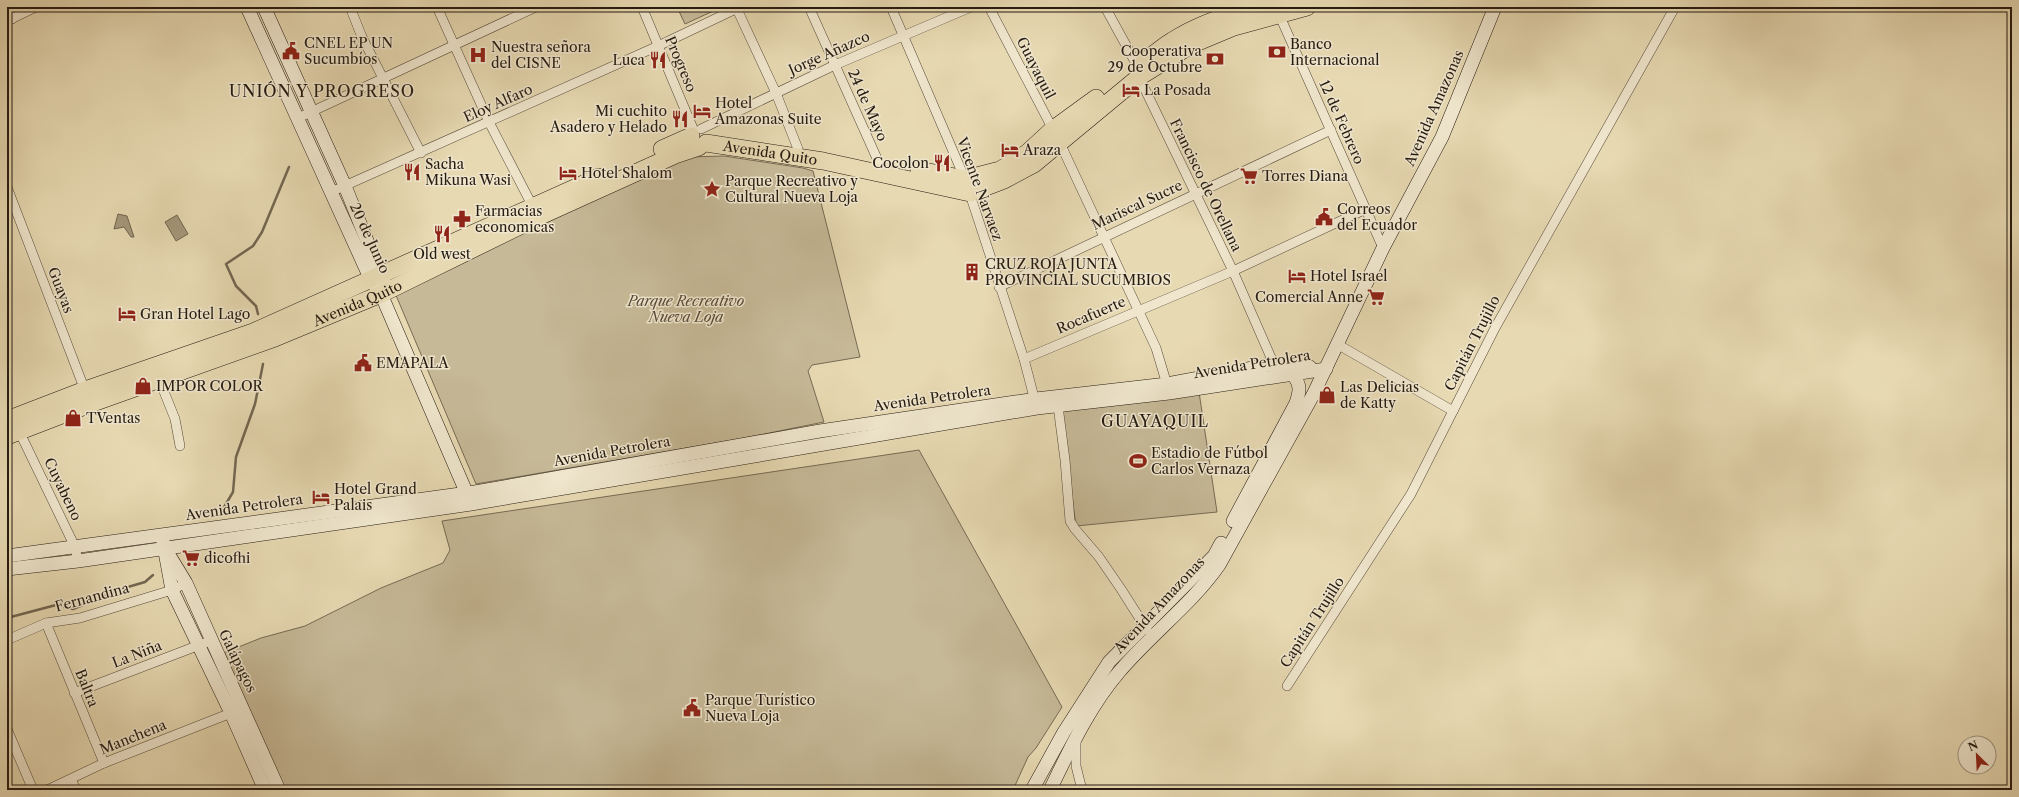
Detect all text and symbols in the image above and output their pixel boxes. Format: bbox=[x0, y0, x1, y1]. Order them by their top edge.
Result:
street label: Jorge Añazco bbox=[784, 27, 872, 80]
street label: Progreso bbox=[661, 33, 701, 95]
place label: CNEL EP UN Sucumbíos bbox=[304, 34, 394, 68]
street label: Guayaquil bbox=[1013, 34, 1059, 102]
place label: Banco Internacional bbox=[1290, 35, 1379, 69]
place label: Nuestra señora del CISNE bbox=[491, 38, 591, 72]
public building icon: CNEL EP UN Sucumbíos bbox=[281, 41, 301, 61]
place label: Cooperativa 29 de Octubre bbox=[1107, 42, 1203, 76]
bank icon: Banco Internacional bbox=[1267, 42, 1287, 62]
hospital icon: Nuestra señora del CISNE bbox=[468, 45, 488, 65]
street label: Avenida Amazonas bbox=[1400, 47, 1468, 170]
bank icon: Cooperativa 29 de Octubre bbox=[1205, 49, 1225, 69]
restaurant icon: Luca bbox=[648, 50, 668, 70]
place label: Luca bbox=[612, 51, 646, 69]
street label: 24 de Mayo bbox=[844, 66, 892, 144]
street label: 12 de Febrero bbox=[1315, 77, 1369, 167]
street label: Eloy Alfaro bbox=[461, 80, 535, 126]
hotel icon: La Posada bbox=[1121, 80, 1141, 100]
district label: UNIÓN Y PROGRESO bbox=[229, 81, 415, 101]
place label: La Posada bbox=[1144, 81, 1212, 99]
place label: Hotel Amazonas Suite bbox=[714, 94, 822, 128]
hotel icon: Hotel Amazonas Suite bbox=[692, 101, 712, 121]
place label: Mi cuchito Asadero y Helado bbox=[549, 102, 667, 136]
restaurant icon: Mi cuchito Asadero y Helado bbox=[670, 109, 690, 129]
street label: Francisco de Orellana bbox=[1166, 116, 1246, 255]
street label: Vicente Narvaez bbox=[953, 134, 1007, 243]
street label: Avenida Quito bbox=[721, 137, 819, 169]
hotel icon: Araza bbox=[1000, 140, 1020, 160]
place label: Araza bbox=[1022, 141, 1062, 159]
restaurant icon: Cocolon bbox=[932, 153, 952, 173]
place label: Cocolon bbox=[872, 154, 929, 172]
place label: Sacha Mikuna Wasi bbox=[425, 155, 511, 189]
restaurant icon: Sacha Mikuna Wasi bbox=[402, 162, 422, 182]
hotel icon: Hotel Shalom bbox=[558, 163, 578, 183]
place label: Hotel Shalom bbox=[581, 164, 672, 182]
supermarket icon: Torres Diana bbox=[1239, 166, 1259, 186]
place label: Torres Diana bbox=[1262, 167, 1349, 185]
place label: Parque Recreativo y Cultural Nueva Loja bbox=[725, 172, 859, 206]
street label: Mariscal Sucre bbox=[1089, 176, 1185, 234]
place icon: Parque Recreativo y Cultural Nueva Loja bbox=[702, 179, 722, 199]
street label: 20 de Junio bbox=[346, 200, 394, 276]
place label: Correos del Ecuador bbox=[1337, 200, 1417, 234]
place label: Farmacias economicas bbox=[475, 202, 554, 236]
public building icon: Correos del Ecuador bbox=[1314, 207, 1334, 227]
pharmacy icon: Farmacias economicas bbox=[452, 209, 472, 229]
restaurant icon: Old west bbox=[432, 224, 452, 244]
place label: Old west bbox=[413, 245, 471, 263]
place label: CRUZ ROJA JUNTA PROVINCIAL SUCUMBIOS bbox=[985, 255, 1171, 289]
building icon: CRUZ ROJA JUNTA PROVINCIAL SUCUMBIOS bbox=[962, 262, 982, 282]
street label: Guayas bbox=[44, 264, 78, 316]
hotel icon: Hotel Israel bbox=[1287, 266, 1307, 286]
place label: Hotel Israel bbox=[1310, 267, 1387, 285]
street label: Avenida Quito bbox=[309, 276, 405, 331]
supermarket icon: Comercial Anne bbox=[1366, 287, 1386, 307]
place label: Comercial Anne bbox=[1255, 288, 1363, 306]
park label: Parque Recreativo Nueva Loja bbox=[627, 292, 744, 326]
street label: Rocafuerte bbox=[1054, 292, 1129, 338]
street label: Capitán Trujillo bbox=[1440, 292, 1504, 394]
hotel icon: Gran Hotel Lago bbox=[117, 304, 137, 324]
place label: Gran Hotel Lago bbox=[140, 305, 250, 323]
street label: Avenida Petrolera bbox=[1191, 346, 1312, 382]
public building icon: EMAPALA bbox=[353, 353, 373, 373]
place label: EMAPALA bbox=[376, 354, 449, 372]
shop icon: IMPOR COLOR bbox=[133, 376, 153, 396]
place label: IMPOR COLOR bbox=[156, 377, 263, 395]
place label: Las Delicias de Katty bbox=[1340, 378, 1419, 412]
street label: Avenida Petrolera bbox=[871, 381, 992, 415]
shop icon: Las Delicias de Katty bbox=[1317, 385, 1337, 405]
shop icon: TVentas bbox=[63, 408, 83, 428]
place label: TVentas bbox=[86, 409, 140, 427]
district label: GUAYAQUIL bbox=[1101, 411, 1209, 431]
street label: Avenida Petrolera bbox=[551, 432, 672, 470]
place label: Estadio de Fútbol Carlos Vernaza bbox=[1151, 444, 1268, 478]
sports icon: Estadio de Fútbol Carlos Vernaza bbox=[1128, 451, 1148, 471]
street label: Cuyabeno bbox=[40, 455, 86, 523]
place label: Hotel Grand Palais bbox=[334, 480, 417, 514]
hotel icon: Hotel Grand Palais bbox=[311, 487, 331, 507]
street label: Avenida Petrolera bbox=[183, 490, 304, 524]
supermarket icon: dicofhi bbox=[181, 548, 201, 568]
place label: dicofhi bbox=[204, 549, 250, 567]
street label: Avenida Amazonas bbox=[1109, 553, 1208, 658]
street label: Capitán Trujillo bbox=[1276, 573, 1348, 671]
street label: Fernandina bbox=[53, 578, 132, 616]
street label: Galápagos bbox=[215, 626, 261, 696]
street label: La Niña bbox=[110, 636, 165, 672]
street label: Baltra bbox=[71, 666, 103, 710]
place label: Parque Turístico Nueva Loja bbox=[705, 691, 815, 725]
public building icon: Parque Turístico Nueva Loja bbox=[682, 698, 702, 718]
street label: Manchena bbox=[97, 715, 170, 759]
north arrow bbox=[1957, 735, 1997, 775]
text: N bbox=[1966, 737, 1981, 754]

